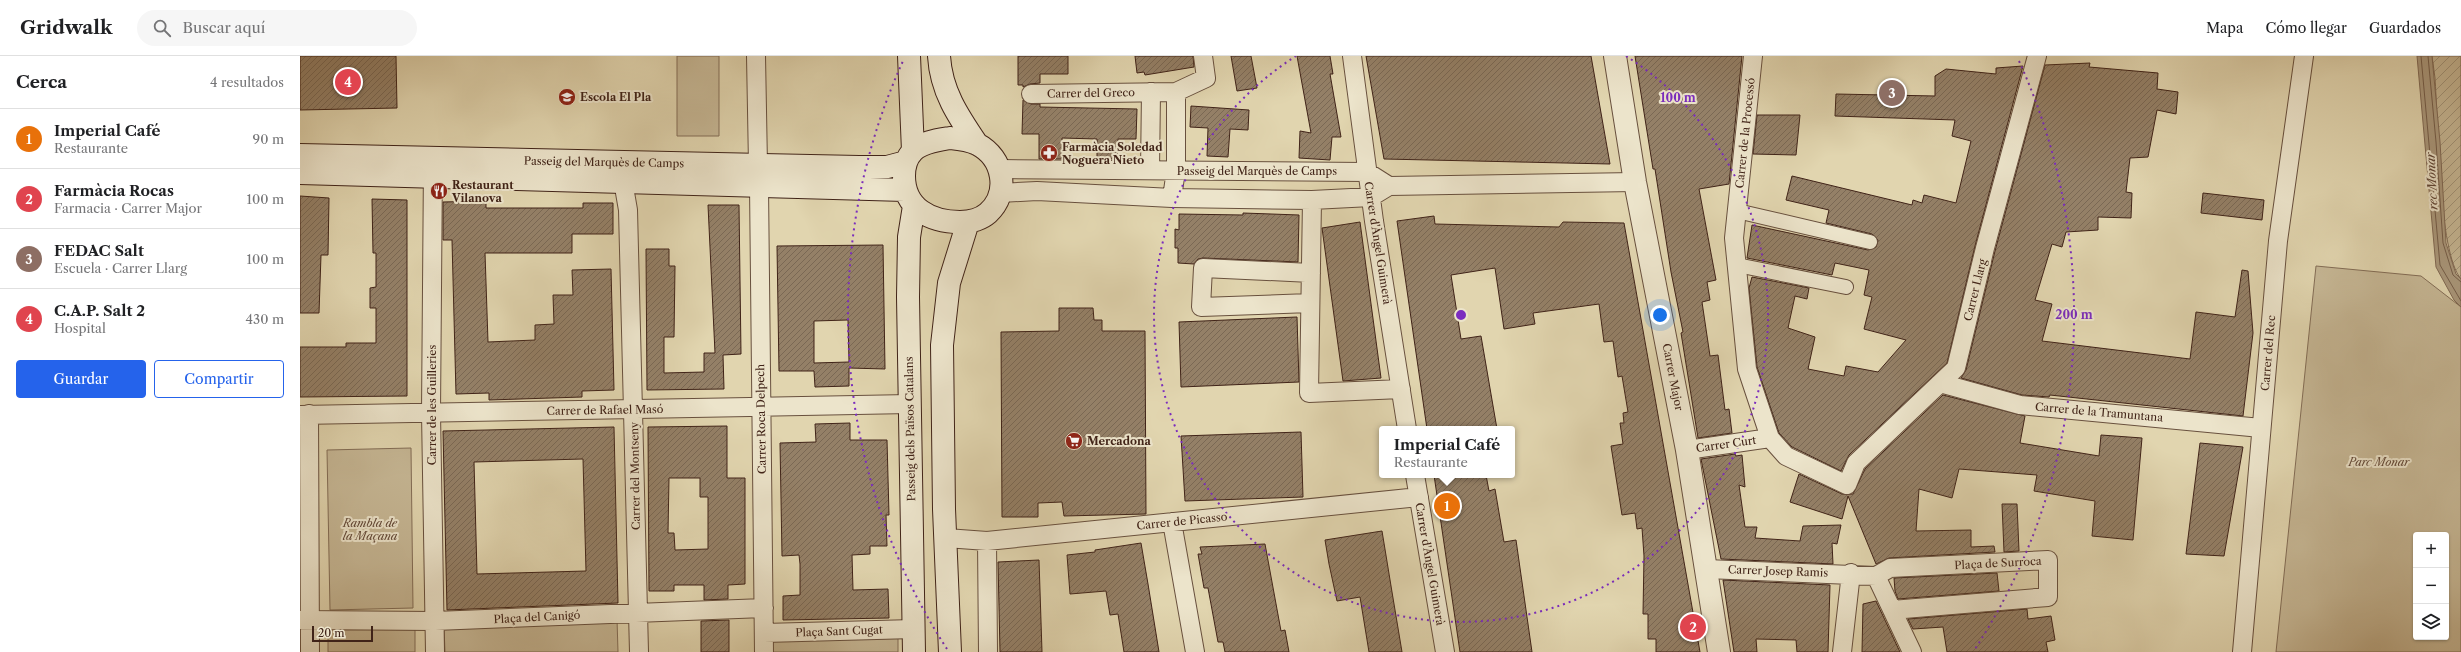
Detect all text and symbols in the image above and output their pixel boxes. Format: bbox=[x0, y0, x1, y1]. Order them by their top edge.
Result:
search box bbox=[137, 10, 417, 46]
text: Gridwalk bbox=[20, 16, 113, 39]
icon: search bbox=[151, 17, 173, 39]
text: Buscar aquí bbox=[183, 18, 265, 37]
text: Mapa bbox=[2206, 19, 2243, 37]
text: Cómo llegar bbox=[2265, 19, 2347, 37]
text: Guardados bbox=[2369, 19, 2441, 37]
pin: 4 bbox=[335, 67, 361, 97]
text: Cerca bbox=[16, 72, 67, 92]
text: 4 resultados bbox=[210, 74, 284, 90]
street label: Carrer de la Processó bbox=[1732, 77, 1758, 189]
pin: 3 bbox=[1879, 78, 1905, 108]
street label: Carrer del Greco bbox=[1047, 85, 1135, 101]
school or university icon: Escola El Pla bbox=[557, 87, 577, 107]
place label: Escola El Pla bbox=[580, 90, 652, 104]
text: 100 m bbox=[1660, 90, 1696, 105]
text: Imperial Café bbox=[54, 121, 160, 140]
text: 1 bbox=[26, 131, 32, 147]
text: 90 m bbox=[253, 131, 284, 147]
text: Restaurante bbox=[54, 140, 128, 156]
place label: Farmàcia Soledad Noguera Nieto bbox=[1062, 140, 1163, 167]
pharmacy icon: Farmàcia Soledad Noguera Nieto bbox=[1039, 143, 1059, 163]
water label: rec Monar bbox=[2422, 150, 2441, 211]
street label: Passeig del Marquès de Camps bbox=[524, 154, 684, 170]
street label: Passeig del Marquès de Camps bbox=[1177, 164, 1337, 178]
place label: Restaurant Vilanova bbox=[451, 178, 514, 205]
text: Farmàcia Rocas bbox=[54, 181, 174, 200]
restaurant icon: Restaurant Vilanova bbox=[429, 181, 449, 201]
street label: Carrer d'Àngel Guimerà bbox=[1361, 181, 1395, 306]
text: 2 bbox=[25, 191, 33, 207]
text: 100 m bbox=[246, 191, 284, 207]
text: Farmacia · Carrer Major bbox=[54, 200, 202, 216]
text: FEDAC Salt bbox=[54, 241, 144, 260]
text: 3 bbox=[25, 251, 33, 267]
text: 100 m bbox=[246, 251, 284, 267]
street label: Carrer Llarg bbox=[1961, 257, 1990, 323]
text: Escuela · Carrer Llarg bbox=[54, 260, 187, 276]
text: C.A.P. Salt 2 bbox=[54, 301, 145, 320]
your location bbox=[1650, 305, 1670, 325]
text: 200 m bbox=[2055, 307, 2093, 322]
centre of rings bbox=[1454, 308, 1468, 322]
text: 4 bbox=[25, 311, 33, 327]
text: 430 m bbox=[246, 311, 284, 327]
street label: Carrer del Rec bbox=[2258, 314, 2278, 391]
text: Hospital bbox=[54, 320, 106, 336]
street label: Carrer Major bbox=[1660, 342, 1686, 412]
street label: Carrer de les Guilleries bbox=[425, 345, 439, 465]
street label: Passeig dels Països Catalans bbox=[902, 356, 918, 502]
button: Guardar bbox=[16, 360, 146, 398]
button: Compartir bbox=[154, 360, 284, 398]
street label: Carrer Roca Delpech bbox=[753, 364, 769, 474]
street label: Carrer de la Tramuntana bbox=[2034, 399, 2164, 425]
street label: Carrer de Rafael Masó bbox=[546, 402, 664, 418]
street label: Carrer del Montseny bbox=[627, 421, 643, 530]
popup bbox=[1379, 426, 1515, 478]
supermarket icon: Mercadona bbox=[1064, 431, 1084, 451]
street label: Carrer Curt bbox=[1695, 433, 1757, 455]
place label: Mercadona bbox=[1087, 434, 1152, 448]
text: Imperial Café bbox=[1394, 435, 1500, 454]
text: Restaurante bbox=[1394, 454, 1468, 470]
park label: Parc Monar bbox=[2348, 455, 2410, 469]
pin: 1 bbox=[1434, 491, 1460, 521]
street label: Carrer d'Àngel Guimerà bbox=[1412, 502, 1448, 627]
street label: Carrer de Picasso bbox=[1136, 509, 1228, 533]
park label: Rambla de la Maçana bbox=[342, 516, 398, 543]
map controls bbox=[2413, 532, 2449, 640]
button: + bbox=[2413, 532, 2449, 568]
street label: Plaça de Surroca bbox=[1954, 554, 2042, 572]
street label: Carrer Josep Ramis bbox=[1728, 562, 1829, 580]
button: − bbox=[2413, 568, 2449, 604]
button: layers bbox=[2413, 604, 2449, 640]
street label: Plaça del Canigó bbox=[493, 608, 581, 626]
pin: 2 bbox=[1680, 612, 1706, 642]
street label: Plaça Sant Cugat bbox=[795, 622, 883, 640]
scale bar bbox=[312, 624, 373, 643]
text: 20 m bbox=[318, 626, 344, 640]

